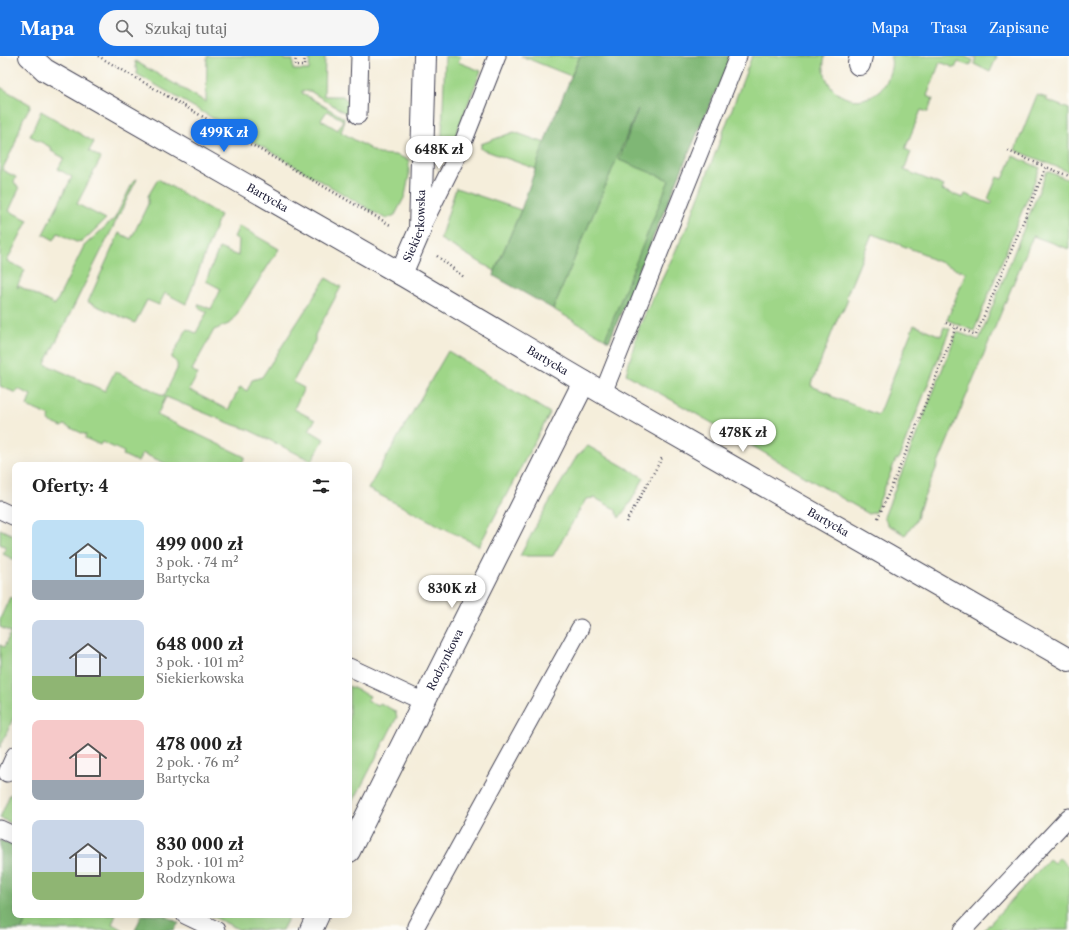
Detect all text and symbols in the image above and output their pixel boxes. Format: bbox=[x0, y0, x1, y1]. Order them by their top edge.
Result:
search box bbox=[99, 10, 379, 46]
text: Mapa bbox=[20, 17, 75, 40]
icon: search bbox=[113, 17, 135, 39]
text: Szukaj tutaj bbox=[145, 19, 227, 38]
text: Mapa bbox=[871, 19, 909, 37]
text: Trasa bbox=[931, 19, 967, 37]
text: Zapisane bbox=[989, 19, 1049, 37]
pin: 499K zł bbox=[187, 119, 261, 153]
text: 499K zł bbox=[200, 124, 248, 140]
pin: 648K zł bbox=[402, 136, 476, 170]
text: 648K zł bbox=[415, 141, 463, 157]
street label: Bartycka bbox=[244, 180, 291, 215]
street label: Siekierkowska bbox=[400, 189, 428, 264]
street label: Bartycka bbox=[524, 343, 571, 378]
pin: 478K zł bbox=[706, 419, 780, 453]
text: 478K zł bbox=[719, 424, 767, 440]
icon: filters bbox=[310, 475, 332, 497]
text: Oferty: 4 bbox=[32, 476, 108, 496]
street label: Bartycka bbox=[805, 505, 852, 540]
text: 499 000 zł bbox=[156, 534, 243, 554]
icon: home bbox=[64, 536, 112, 584]
text: 3 pok. · 74 m² bbox=[156, 554, 239, 570]
text: Bartycka bbox=[156, 570, 210, 586]
pin: 830K zł bbox=[415, 575, 489, 609]
text: 830K zł bbox=[428, 580, 476, 596]
street label: Rodzynkowa bbox=[424, 626, 466, 693]
text: 648 000 zł bbox=[156, 634, 243, 654]
icon: home bbox=[64, 636, 112, 684]
text: 3 pok. · 101 m² bbox=[156, 654, 244, 670]
text: Siekierkowska bbox=[156, 670, 244, 686]
text: 478 000 zł bbox=[156, 734, 242, 754]
icon: home bbox=[64, 736, 112, 784]
text: 2 pok. · 76 m² bbox=[156, 754, 239, 770]
text: Bartycka bbox=[156, 770, 210, 786]
text: 830 000 zł bbox=[156, 834, 244, 854]
icon: home bbox=[64, 836, 112, 884]
text: 3 pok. · 101 m² bbox=[156, 854, 244, 870]
text: Rodzynkowa bbox=[156, 870, 235, 886]

